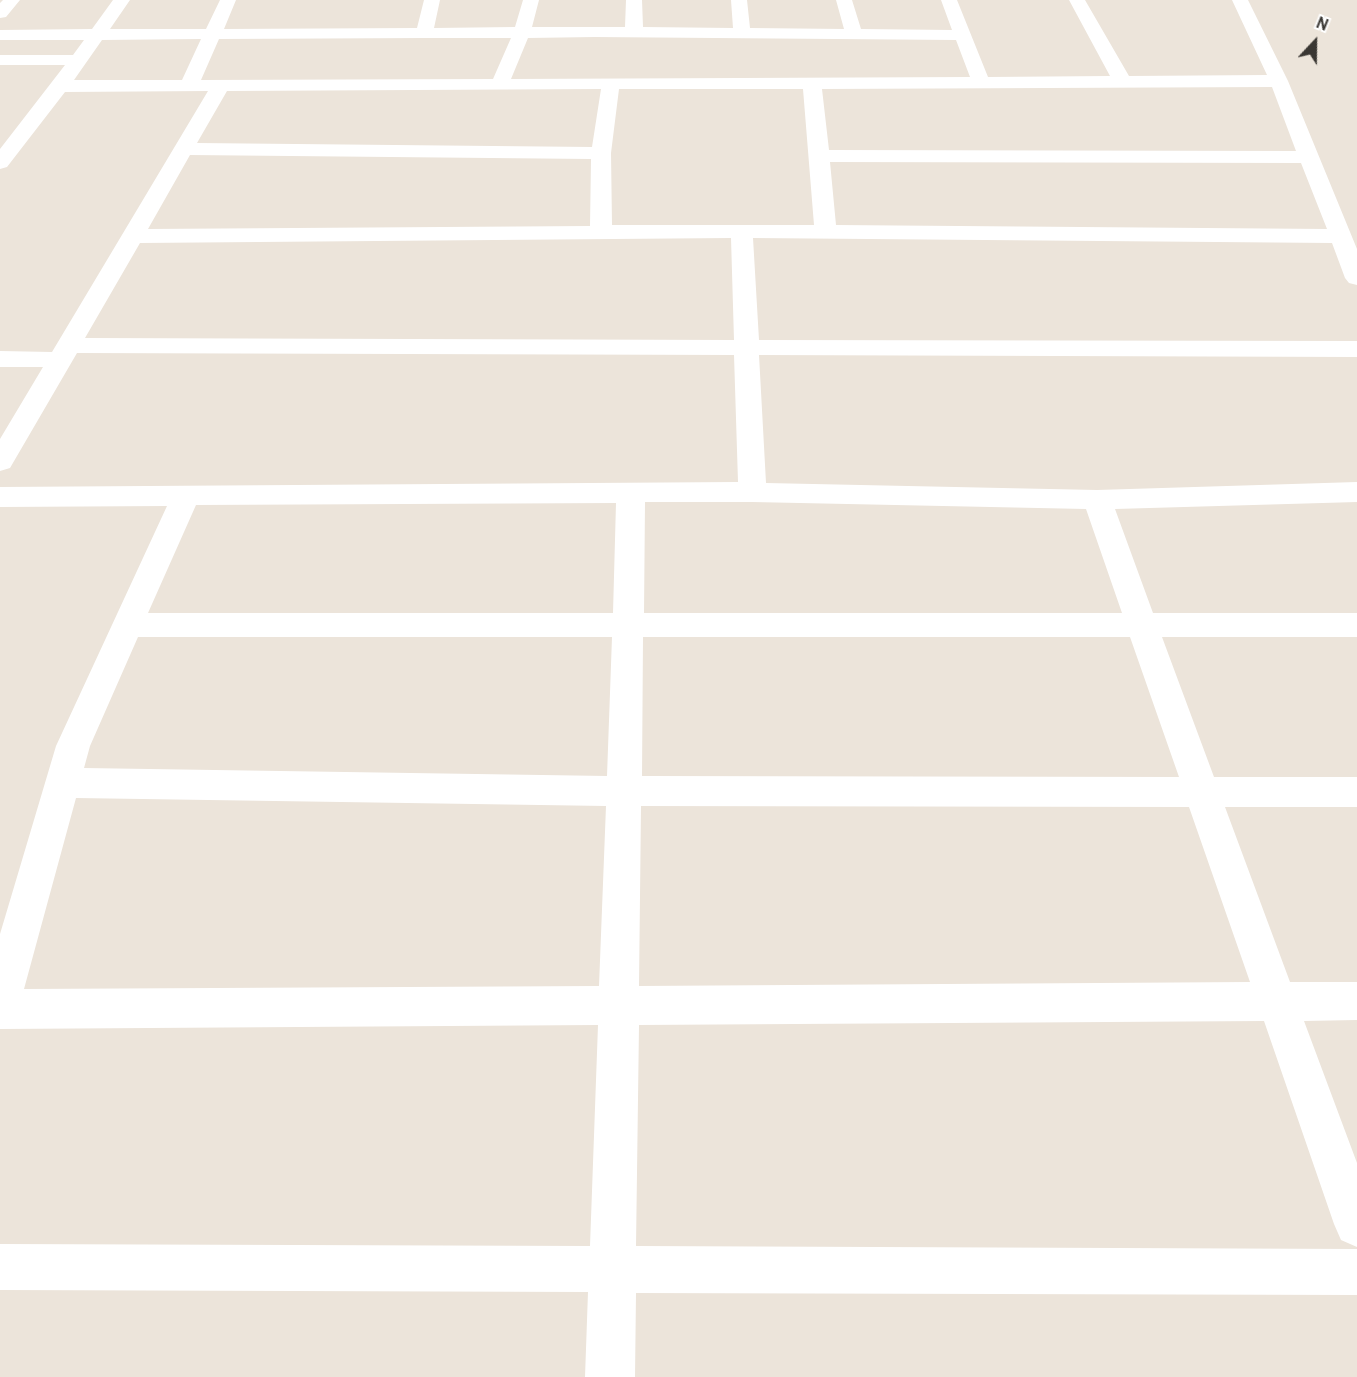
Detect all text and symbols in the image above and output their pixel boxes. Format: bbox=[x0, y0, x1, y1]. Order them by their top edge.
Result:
north arrow bbox=[1285, 12, 1345, 72]
text: N bbox=[1313, 14, 1331, 37]

